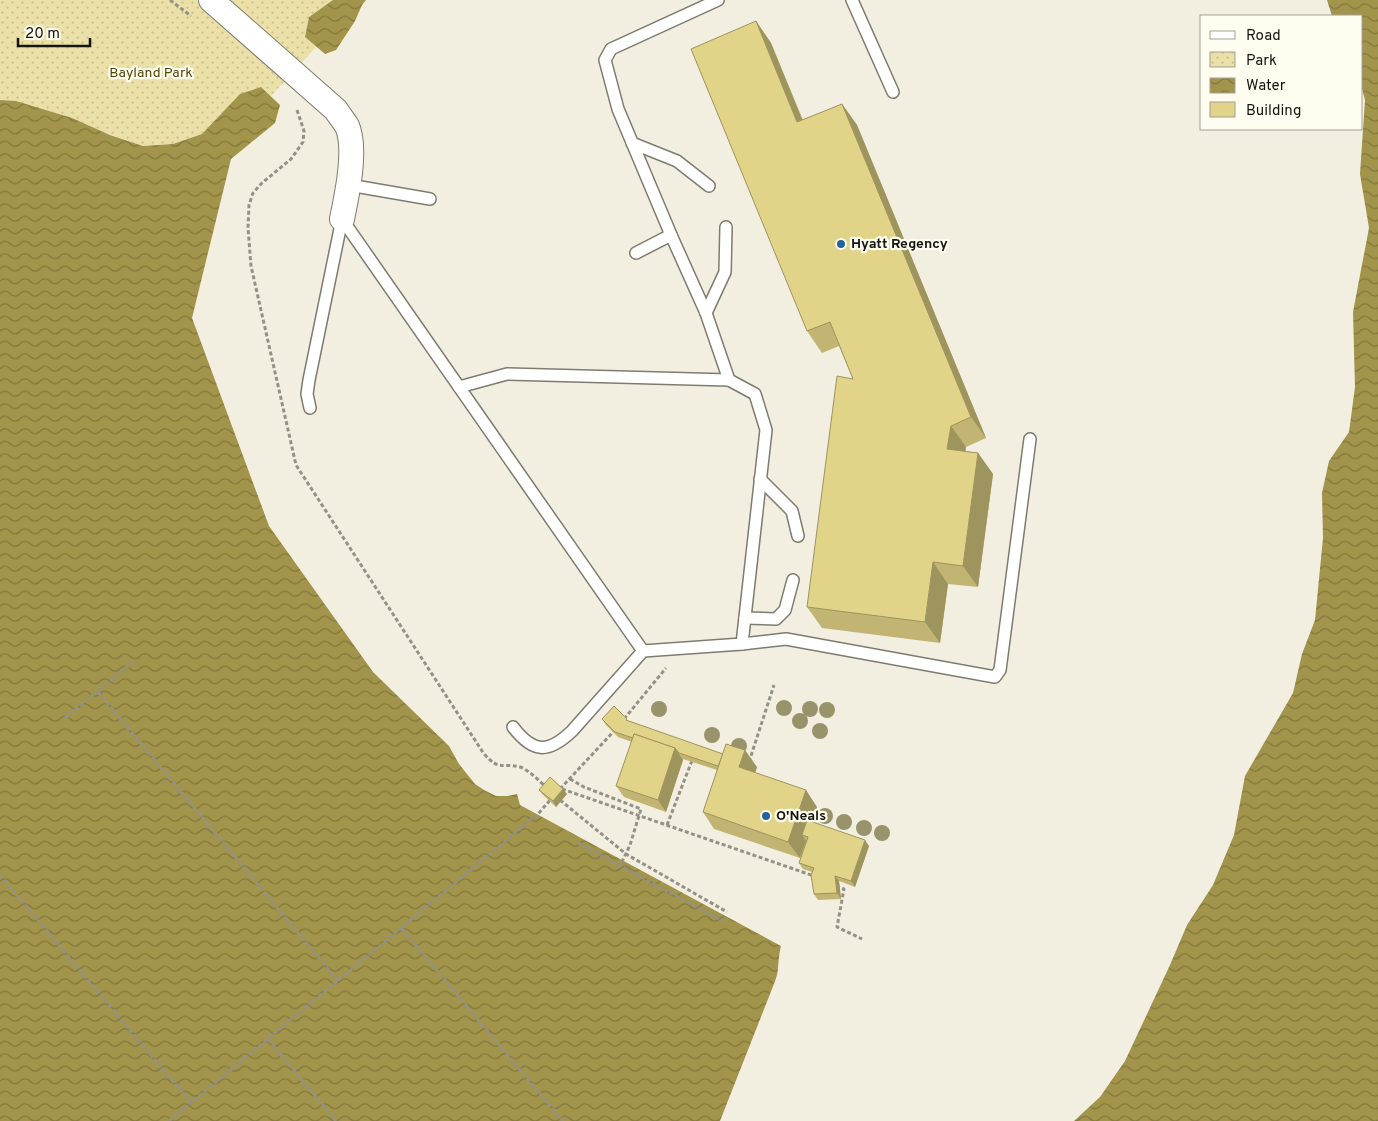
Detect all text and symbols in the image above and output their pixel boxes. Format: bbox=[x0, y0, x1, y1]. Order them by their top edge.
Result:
scale bar bbox=[18, 15, 90, 47]
legend bbox=[1200, 15, 1363, 130]
text: 20 m bbox=[25, 25, 60, 44]
text: Road bbox=[1246, 27, 1281, 46]
text: Park bbox=[1246, 52, 1277, 71]
park label: Bayland Park bbox=[109, 65, 193, 82]
text: Water bbox=[1246, 77, 1286, 96]
text: Building bbox=[1246, 102, 1301, 121]
place label: Hyatt Regency bbox=[851, 236, 948, 253]
marker: Hyatt Regency bbox=[835, 238, 847, 250]
place label: O'Neals bbox=[776, 808, 826, 825]
marker: O'Neals bbox=[760, 810, 772, 822]

